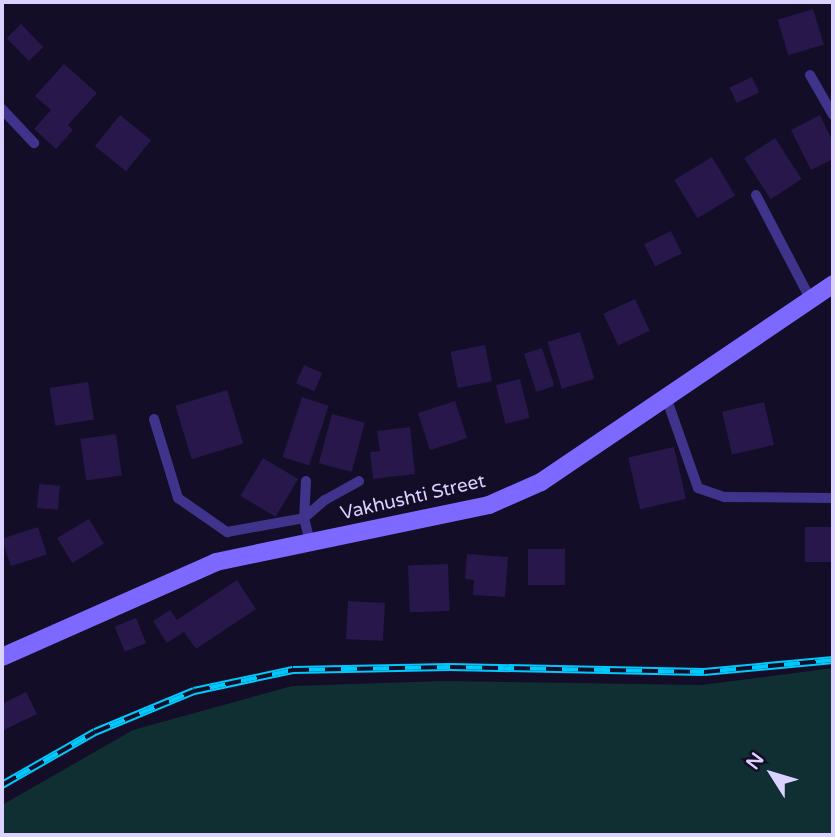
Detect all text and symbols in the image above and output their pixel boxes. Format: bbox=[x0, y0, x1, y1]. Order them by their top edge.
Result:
street label: Vakhushti Street bbox=[338, 470, 488, 526]
north arrow bbox=[737, 739, 807, 809]
text: N bbox=[742, 749, 769, 774]

